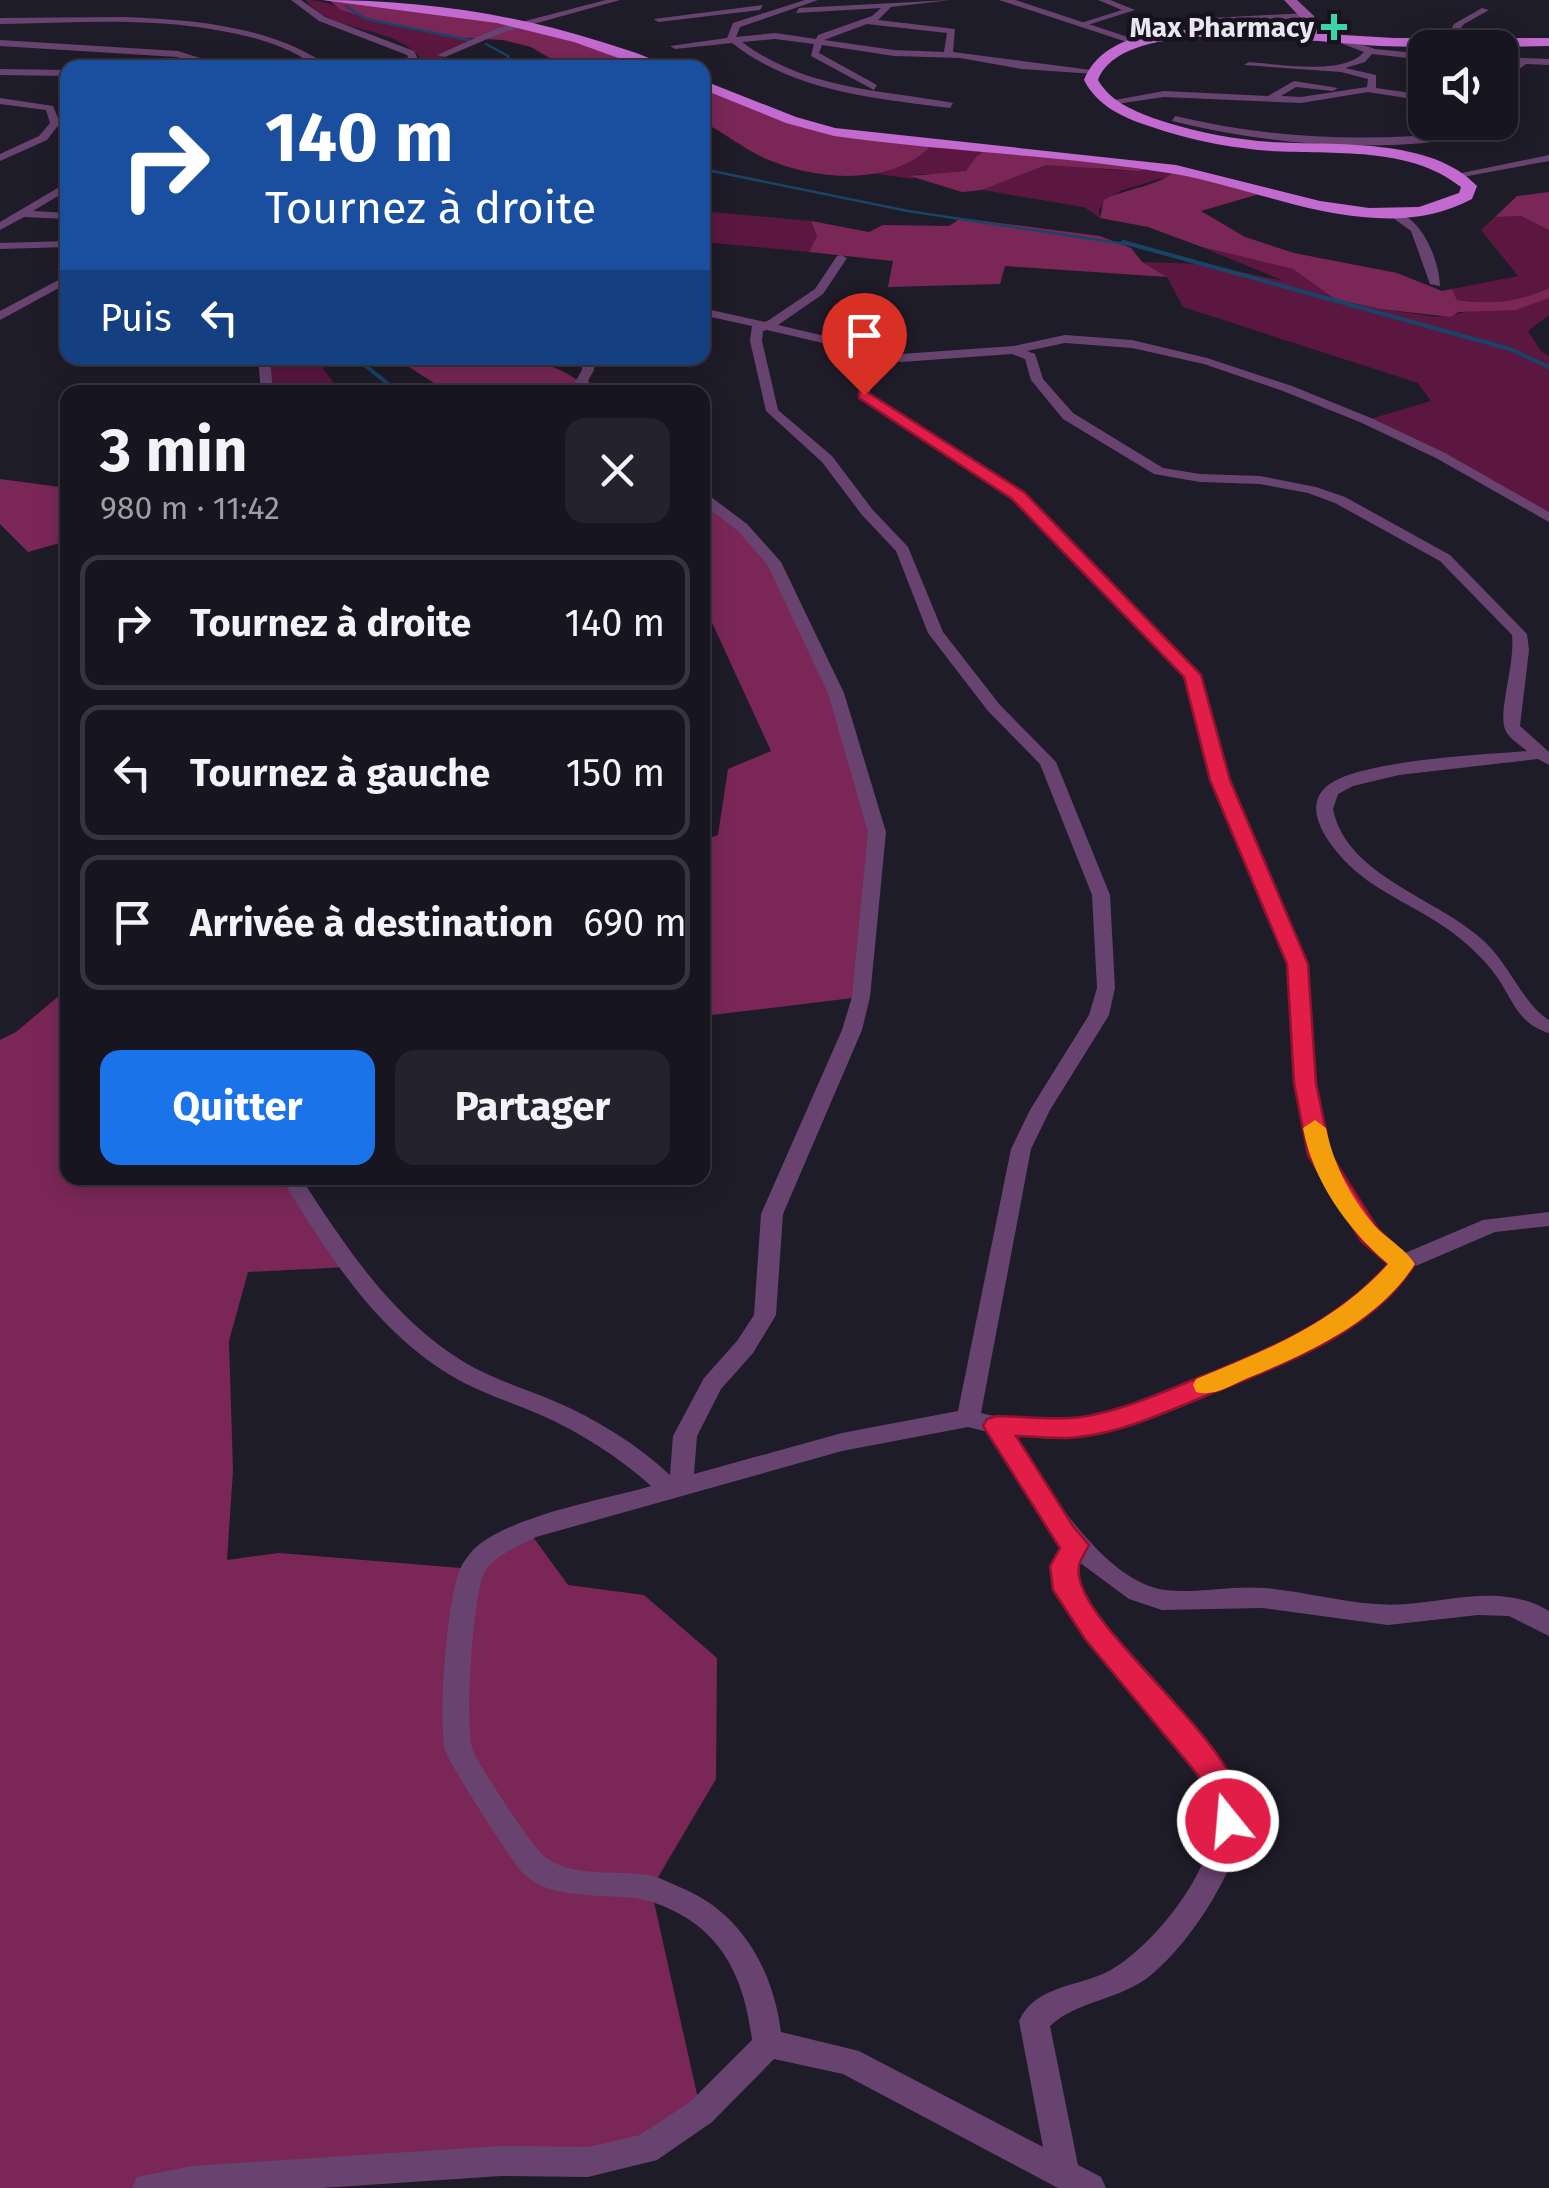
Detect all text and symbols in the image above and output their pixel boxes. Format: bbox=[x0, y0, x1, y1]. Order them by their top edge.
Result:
place label: Max Pharmacy bbox=[1130, 11, 1314, 44]
marker: Max Pharmacy bbox=[1323, 16, 1345, 38]
map controls bbox=[1408, 30, 1518, 140]
button: sound bbox=[1408, 30, 1518, 140]
text: 140 m bbox=[265, 96, 454, 180]
icon: right bbox=[100, 100, 230, 230]
text: Tournez à droite bbox=[265, 181, 596, 235]
icon: left bbox=[192, 290, 247, 345]
pin bbox=[822, 293, 907, 396]
text: Puis bbox=[100, 295, 172, 341]
icon: arrive bbox=[837, 308, 892, 363]
text: 3 min bbox=[100, 415, 248, 487]
button: close bbox=[565, 418, 670, 523]
text: 980 m · 11:42 bbox=[100, 489, 280, 527]
icon: right bbox=[105, 595, 160, 650]
text: Tournez à droite bbox=[190, 600, 471, 646]
text: 140 m bbox=[564, 600, 665, 646]
icon: left bbox=[105, 745, 160, 800]
text: Tournez à gauche bbox=[190, 750, 490, 796]
text: 150 m bbox=[566, 750, 665, 796]
icon: arrive bbox=[105, 895, 160, 950]
text: Arrivée à destination bbox=[190, 900, 553, 946]
text: 690 m bbox=[583, 900, 687, 946]
button: Quitter bbox=[100, 1050, 375, 1165]
button: Partager bbox=[395, 1050, 670, 1165]
position arrow bbox=[1176, 1769, 1280, 1873]

